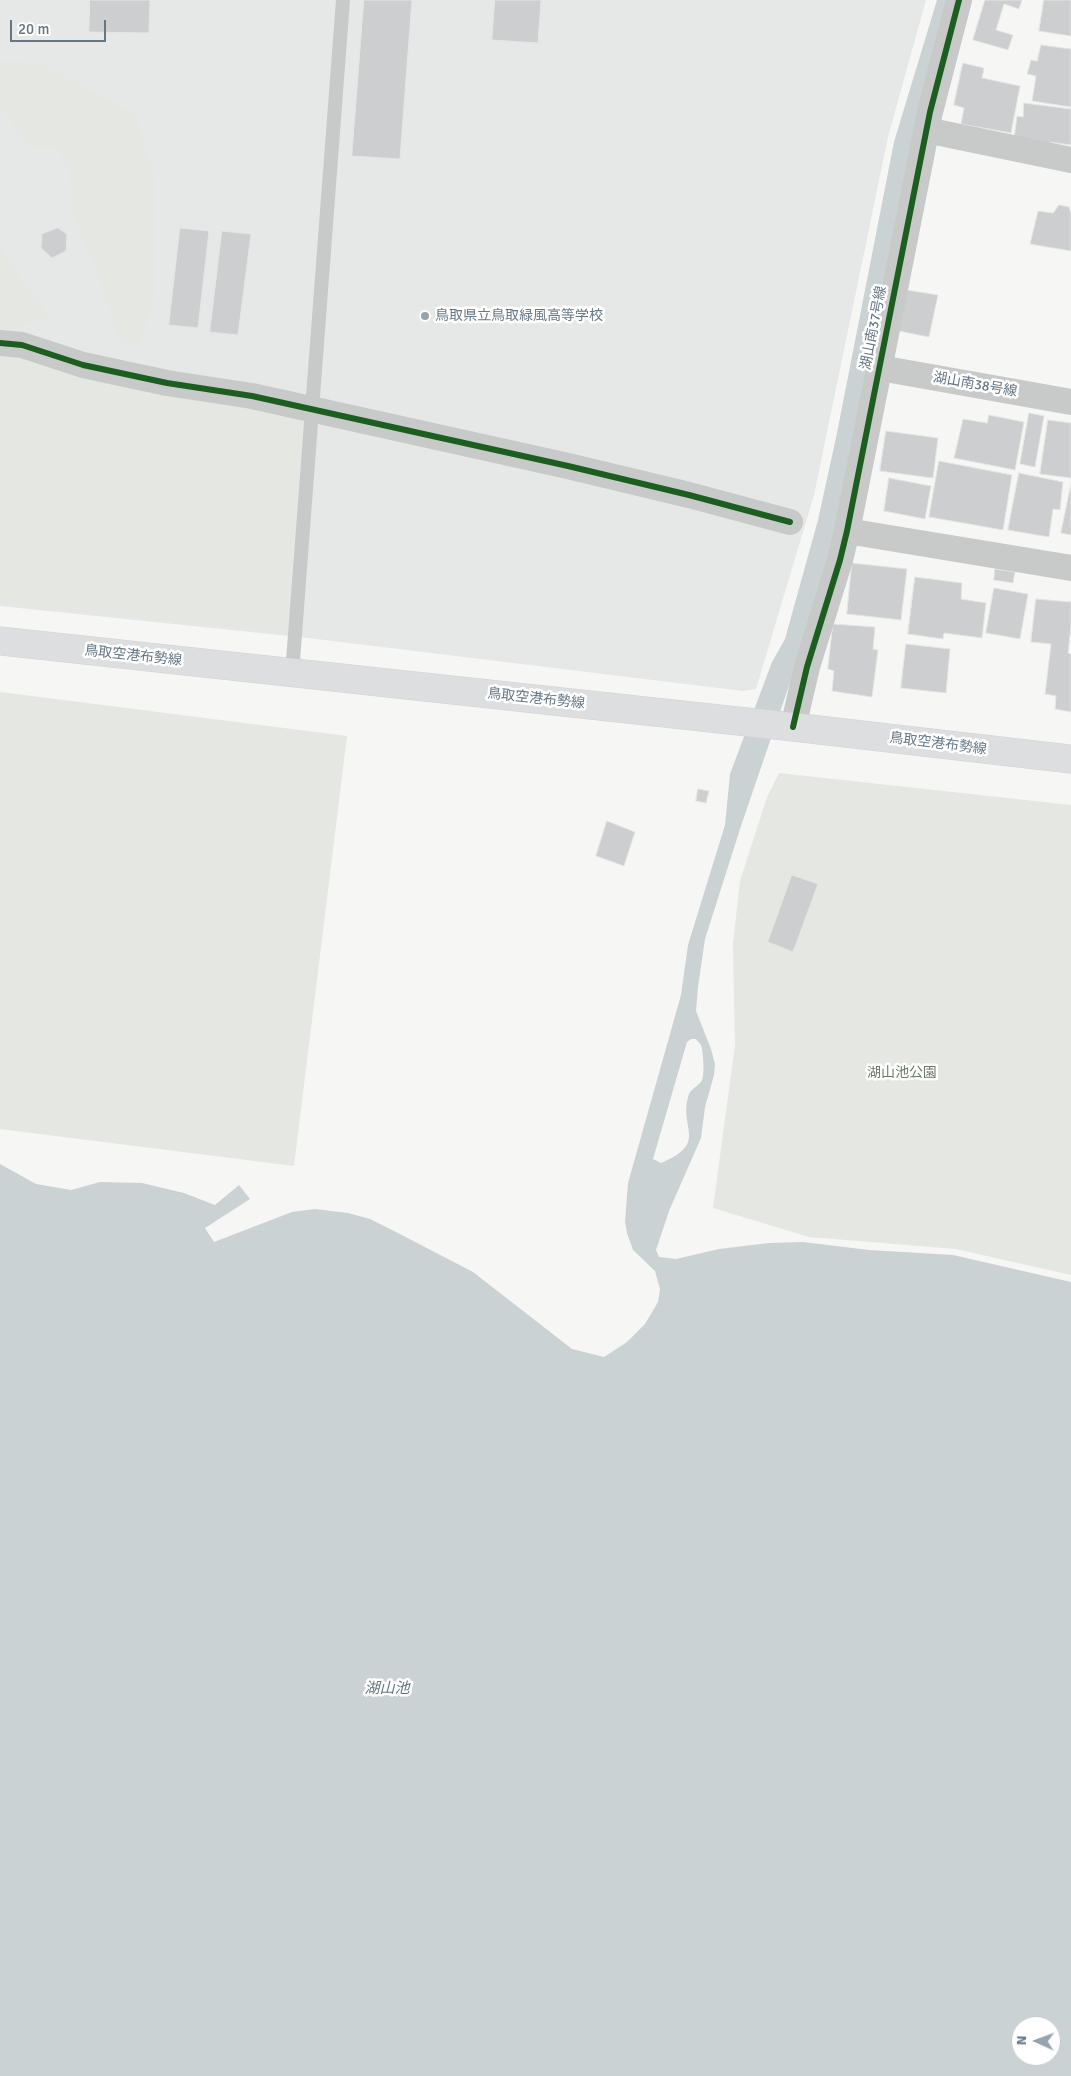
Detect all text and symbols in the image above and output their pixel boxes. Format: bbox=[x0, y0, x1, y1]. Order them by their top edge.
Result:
scale bar bbox=[12, 10, 109, 42]
text: 20 m bbox=[18, 20, 49, 38]
street label: 湖山南37号線 bbox=[858, 285, 890, 371]
place label: 鳥取県立鳥取緑風高等学校 bbox=[435, 308, 603, 324]
marker: 鳥取県立鳥取緑風高等学校 bbox=[419, 310, 431, 322]
street label: 湖山南38号線 bbox=[932, 369, 1018, 401]
street label: 鳥取空港布勢線 bbox=[83, 643, 183, 669]
street label: 鳥取空港布勢線 bbox=[486, 686, 586, 712]
street label: 鳥取空港布勢線 bbox=[888, 730, 988, 758]
park label: 湖山池公園 bbox=[867, 1065, 937, 1081]
water label: 湖山池 bbox=[365, 1680, 409, 1698]
north arrow bbox=[1011, 2016, 1061, 2066]
text: N bbox=[1013, 2035, 1030, 2046]

